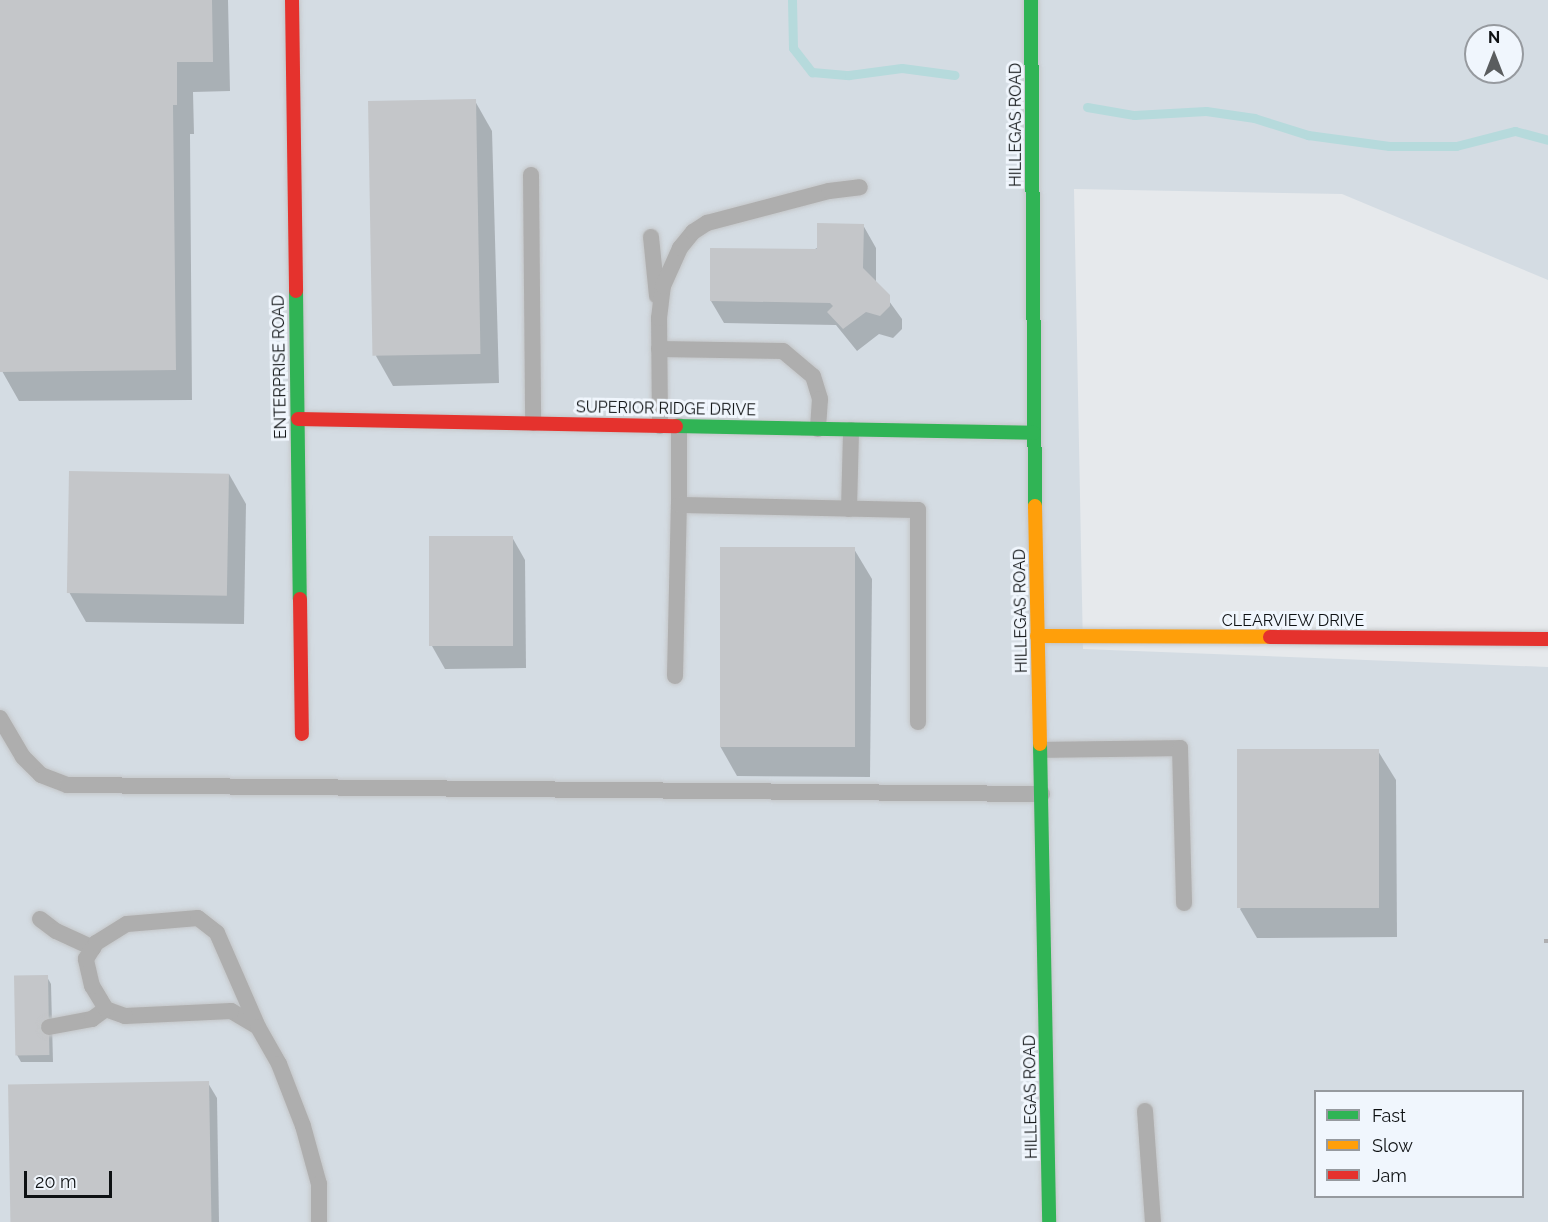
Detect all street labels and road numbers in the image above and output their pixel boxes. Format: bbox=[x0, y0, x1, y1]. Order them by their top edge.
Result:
street label: HILLEGAS ROAD bbox=[1006, 63, 1026, 187]
street label: ENTERPRISE ROAD bbox=[269, 295, 291, 439]
street label: SUPERIOR RIDGE DRIVE bbox=[576, 398, 756, 420]
street label: HILLEGAS ROAD bbox=[1010, 549, 1032, 673]
street label: CLEARVIEW DRIVE bbox=[1222, 611, 1364, 631]
street label: HILLEGAS ROAD bbox=[1020, 1035, 1042, 1159]

